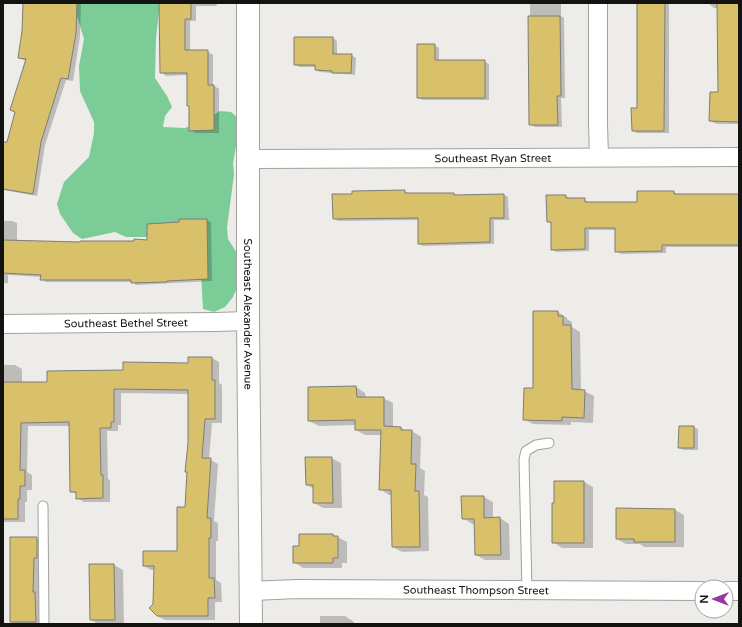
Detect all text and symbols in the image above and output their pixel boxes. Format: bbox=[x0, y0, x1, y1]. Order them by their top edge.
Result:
street label: Southeast Ryan Street bbox=[435, 152, 551, 165]
street label: Southeast Alexander Avenue bbox=[241, 238, 255, 390]
street label: Southeast Bethel Street bbox=[64, 316, 188, 330]
north arrow bbox=[694, 579, 734, 619]
street label: Southeast Thompson Street bbox=[403, 584, 549, 597]
text: N bbox=[698, 595, 711, 603]

